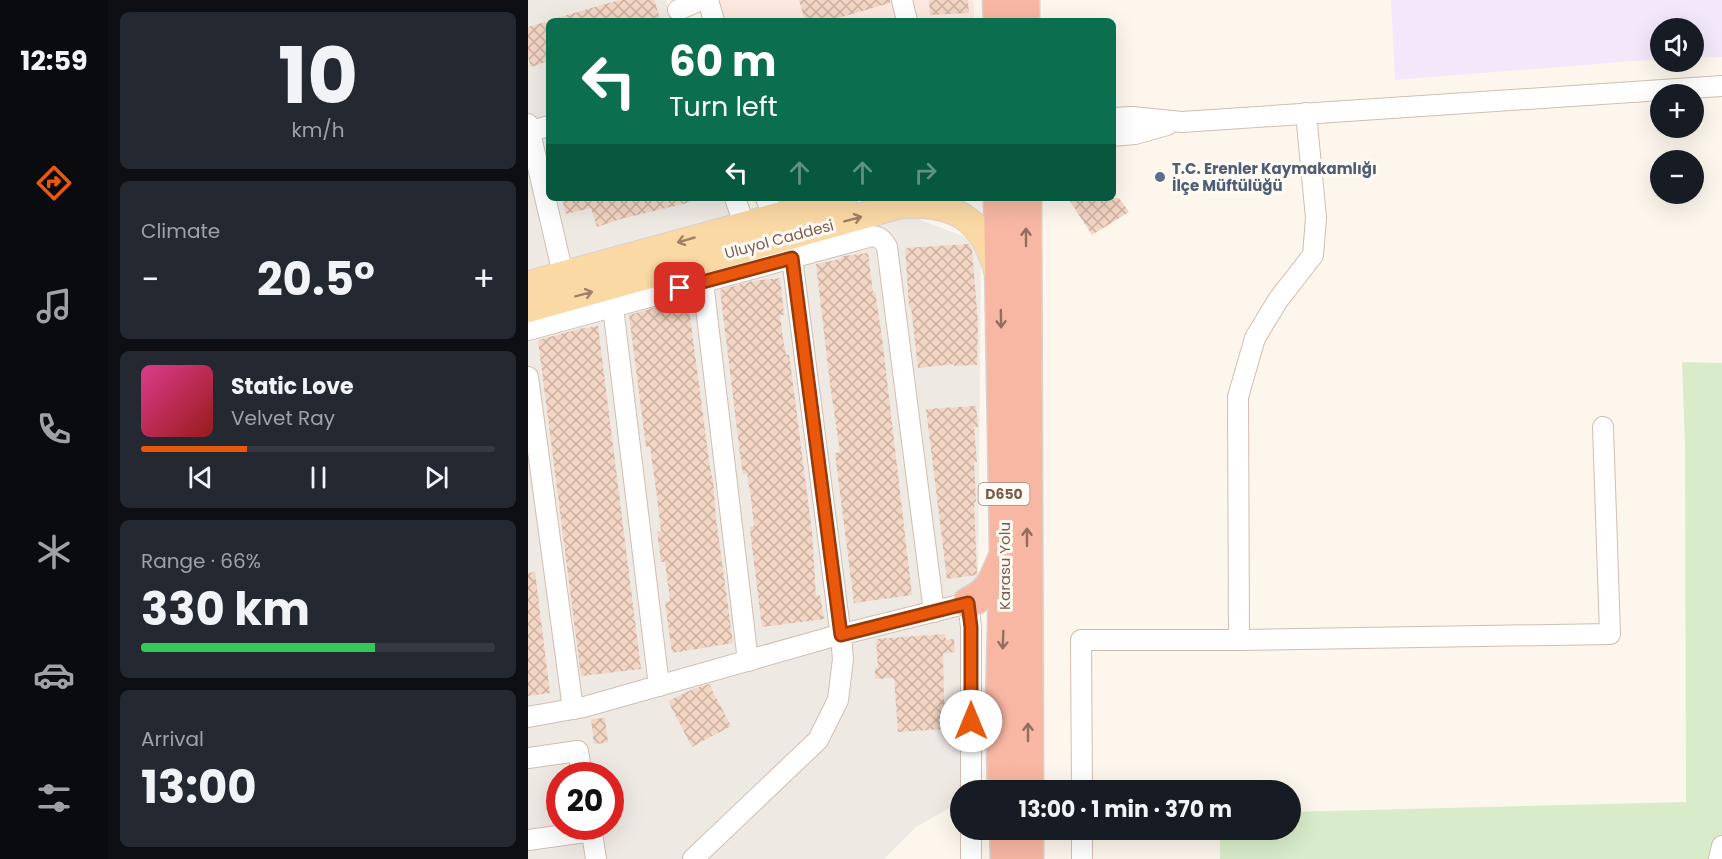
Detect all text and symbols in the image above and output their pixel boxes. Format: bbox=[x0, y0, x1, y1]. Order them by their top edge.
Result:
map controls bbox=[1650, 18, 1704, 204]
button: sound bbox=[1650, 18, 1704, 72]
text: 10 bbox=[278, 21, 358, 130]
text: 60 m bbox=[669, 32, 777, 91]
text: 12:59 bbox=[20, 42, 88, 79]
icon: left bbox=[570, 42, 648, 120]
button: + bbox=[1650, 84, 1704, 138]
text: Turn left bbox=[669, 88, 778, 125]
text: km/h bbox=[291, 116, 345, 144]
button: − bbox=[1650, 150, 1704, 204]
icon: left bbox=[720, 156, 753, 189]
icon: ahead bbox=[783, 156, 816, 189]
icon: ahead bbox=[846, 156, 879, 189]
icon: right bbox=[909, 156, 942, 189]
place label: T.C. Erenler Kaymakamlığı İlçe Müftülüğü bbox=[1172, 158, 1377, 196]
icon: directions bbox=[33, 162, 75, 204]
marker: T.C. Erenler Kaymakamlığı İlçe Müftülüğü bbox=[1153, 170, 1167, 184]
one-way arrow bbox=[843, 213, 862, 224]
street label: Uluyol Caddesi bbox=[722, 214, 836, 264]
text: Climate bbox=[141, 217, 220, 245]
one-way arrow bbox=[1020, 228, 1032, 248]
one-way arrow bbox=[677, 235, 696, 247]
text: 20.5° bbox=[257, 248, 375, 311]
text: − bbox=[141, 256, 159, 303]
text: + bbox=[472, 256, 495, 303]
pin bbox=[654, 262, 705, 313]
icon: arrive bbox=[663, 271, 696, 304]
icon: music bbox=[33, 285, 75, 327]
one-way arrow bbox=[575, 288, 594, 299]
one-way arrow bbox=[995, 309, 1007, 329]
text: Static Love bbox=[231, 371, 354, 402]
text: Velvet Ray bbox=[231, 404, 335, 432]
icon: phone bbox=[33, 408, 75, 450]
icon: previous bbox=[184, 461, 217, 494]
icon: pause bbox=[302, 461, 335, 494]
icon: next bbox=[420, 461, 453, 494]
road number: D650 bbox=[978, 483, 1030, 505]
street label: Karasu Yolu bbox=[994, 522, 1015, 610]
one-way arrow bbox=[1021, 528, 1033, 548]
icon: climate bbox=[33, 531, 75, 573]
text: Range · 66% bbox=[141, 547, 261, 575]
text: 330 km bbox=[141, 578, 310, 641]
one-way arrow bbox=[998, 630, 1009, 650]
icon: car bbox=[33, 654, 75, 696]
position arrow bbox=[939, 689, 1003, 753]
one-way arrow bbox=[1022, 723, 1034, 743]
text: Arrival bbox=[141, 725, 204, 753]
text: 13:00 bbox=[141, 756, 257, 819]
speed limit sign: 20 bbox=[546, 762, 624, 840]
icon: filters bbox=[33, 777, 75, 819]
text: 13:00 · 1 min · 370 m bbox=[1019, 794, 1232, 825]

